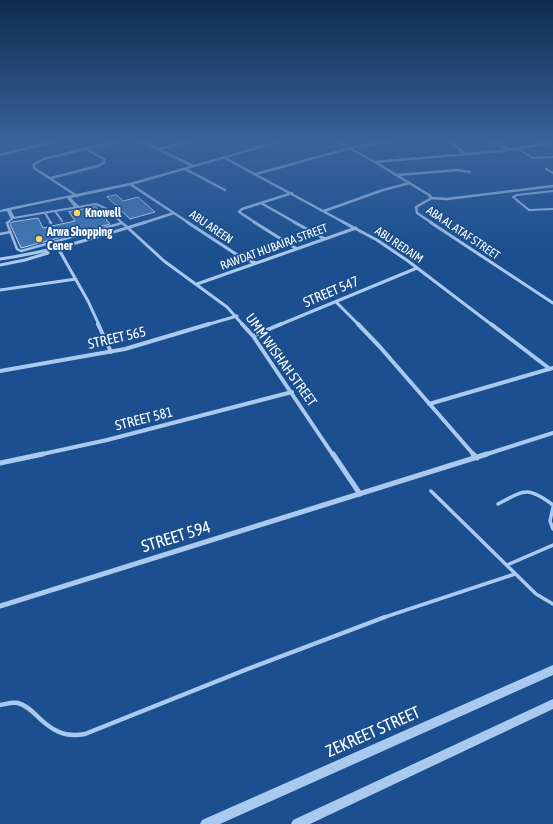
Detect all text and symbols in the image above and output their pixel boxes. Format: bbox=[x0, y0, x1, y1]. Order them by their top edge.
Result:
street label: ABA AL ATAF STREET bbox=[423, 203, 503, 263]
place label: Knowell bbox=[85, 206, 121, 220]
street label: ABU AREEN bbox=[186, 207, 236, 247]
marker: Knowell bbox=[72, 208, 82, 218]
street label: RAWDAT HUBAIRA STREET bbox=[218, 221, 330, 273]
street label: ABU REDAIM bbox=[372, 224, 426, 266]
place label: Arwa Shopping Cener bbox=[47, 225, 112, 253]
marker: Arwa Shopping Cener bbox=[34, 234, 44, 244]
street label: STREET 547 bbox=[301, 273, 361, 311]
street label: UMM WISHAH STREET bbox=[242, 310, 320, 410]
street label: STREET 565 bbox=[86, 323, 148, 353]
street label: STREET 581 bbox=[113, 404, 175, 434]
street label: STREET 594 bbox=[139, 517, 213, 557]
street label: ZEKREET STREET bbox=[323, 702, 423, 762]

